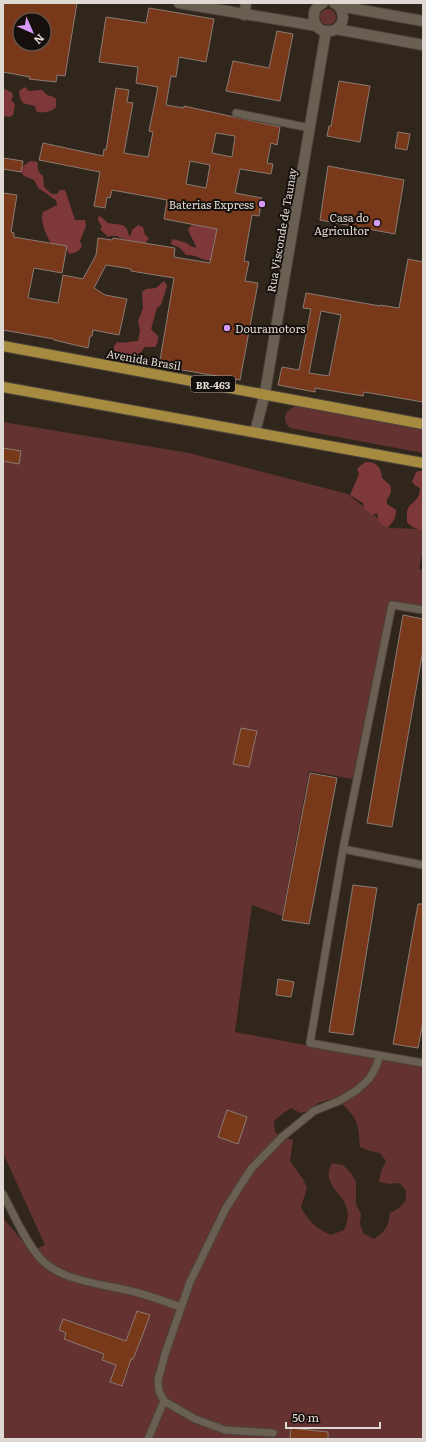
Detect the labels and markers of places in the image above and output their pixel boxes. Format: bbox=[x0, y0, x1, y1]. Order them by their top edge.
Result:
place label: Baterias Express bbox=[169, 196, 254, 212]
marker: Baterias Express bbox=[257, 199, 267, 209]
place label: Casa do Agricultor bbox=[314, 209, 370, 238]
marker: Casa do Agricultor bbox=[372, 218, 382, 228]
place label: Douramotors bbox=[235, 320, 306, 336]
marker: Douramotors bbox=[222, 323, 232, 333]

